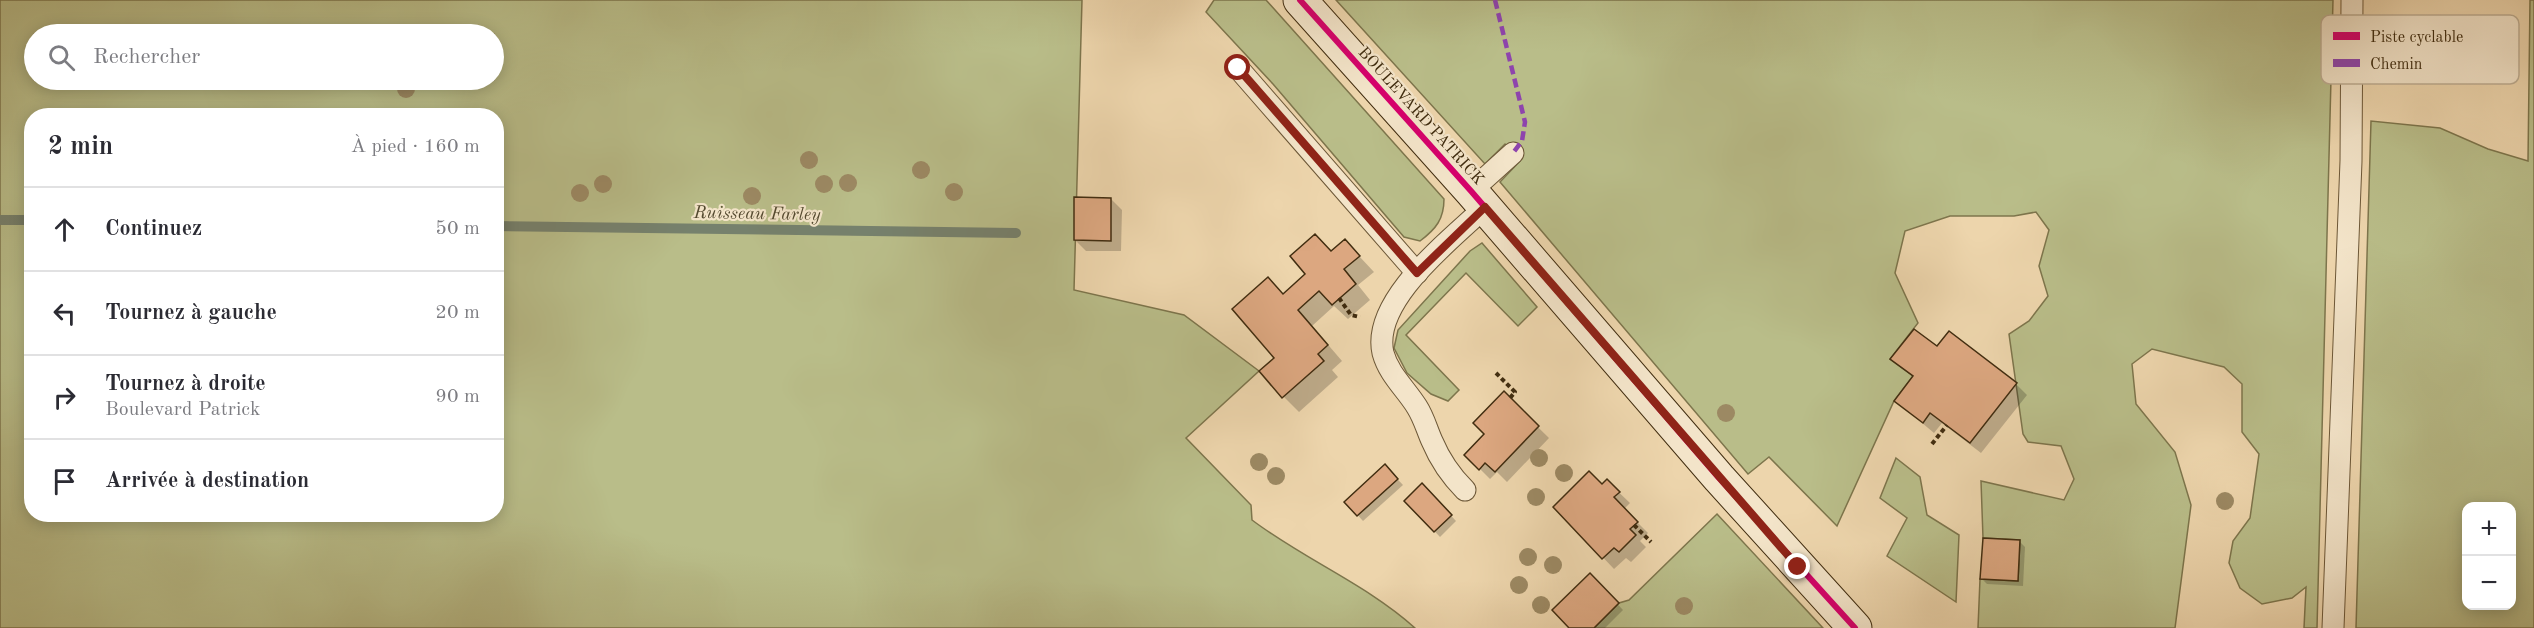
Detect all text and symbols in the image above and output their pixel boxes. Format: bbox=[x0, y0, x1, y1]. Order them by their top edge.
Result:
legend bbox=[2321, 15, 2519, 84]
search box bbox=[24, 24, 504, 90]
text: Piste cyclable bbox=[2370, 30, 2463, 46]
icon: search bbox=[45, 41, 78, 74]
street label: BOULEVARD PATRICK bbox=[1355, 44, 1486, 188]
text: Rechercher bbox=[93, 46, 200, 68]
route start bbox=[1224, 54, 1250, 80]
text: Chemin bbox=[2370, 57, 2423, 73]
text: 2 min bbox=[48, 134, 113, 160]
text: À pied · 160 m bbox=[351, 137, 480, 157]
water label: Ruisseau Farley bbox=[692, 204, 821, 224]
icon: ahead bbox=[48, 213, 81, 246]
text: Continuez bbox=[105, 218, 202, 240]
text: 50 m bbox=[435, 219, 480, 239]
icon: left bbox=[48, 297, 81, 330]
text: Tournez à gauche bbox=[105, 302, 277, 324]
text: 20 m bbox=[435, 303, 480, 323]
text: Tournez à droite bbox=[105, 373, 266, 395]
icon: right bbox=[48, 381, 81, 414]
text: 90 m bbox=[435, 387, 480, 407]
text: Boulevard Patrick bbox=[105, 400, 260, 420]
icon: arrive bbox=[48, 465, 81, 498]
text: Arrivée à destination bbox=[105, 470, 309, 492]
map controls bbox=[2462, 502, 2516, 610]
button: + bbox=[2462, 502, 2516, 556]
route end bbox=[1784, 553, 1810, 579]
button: − bbox=[2462, 556, 2516, 610]

